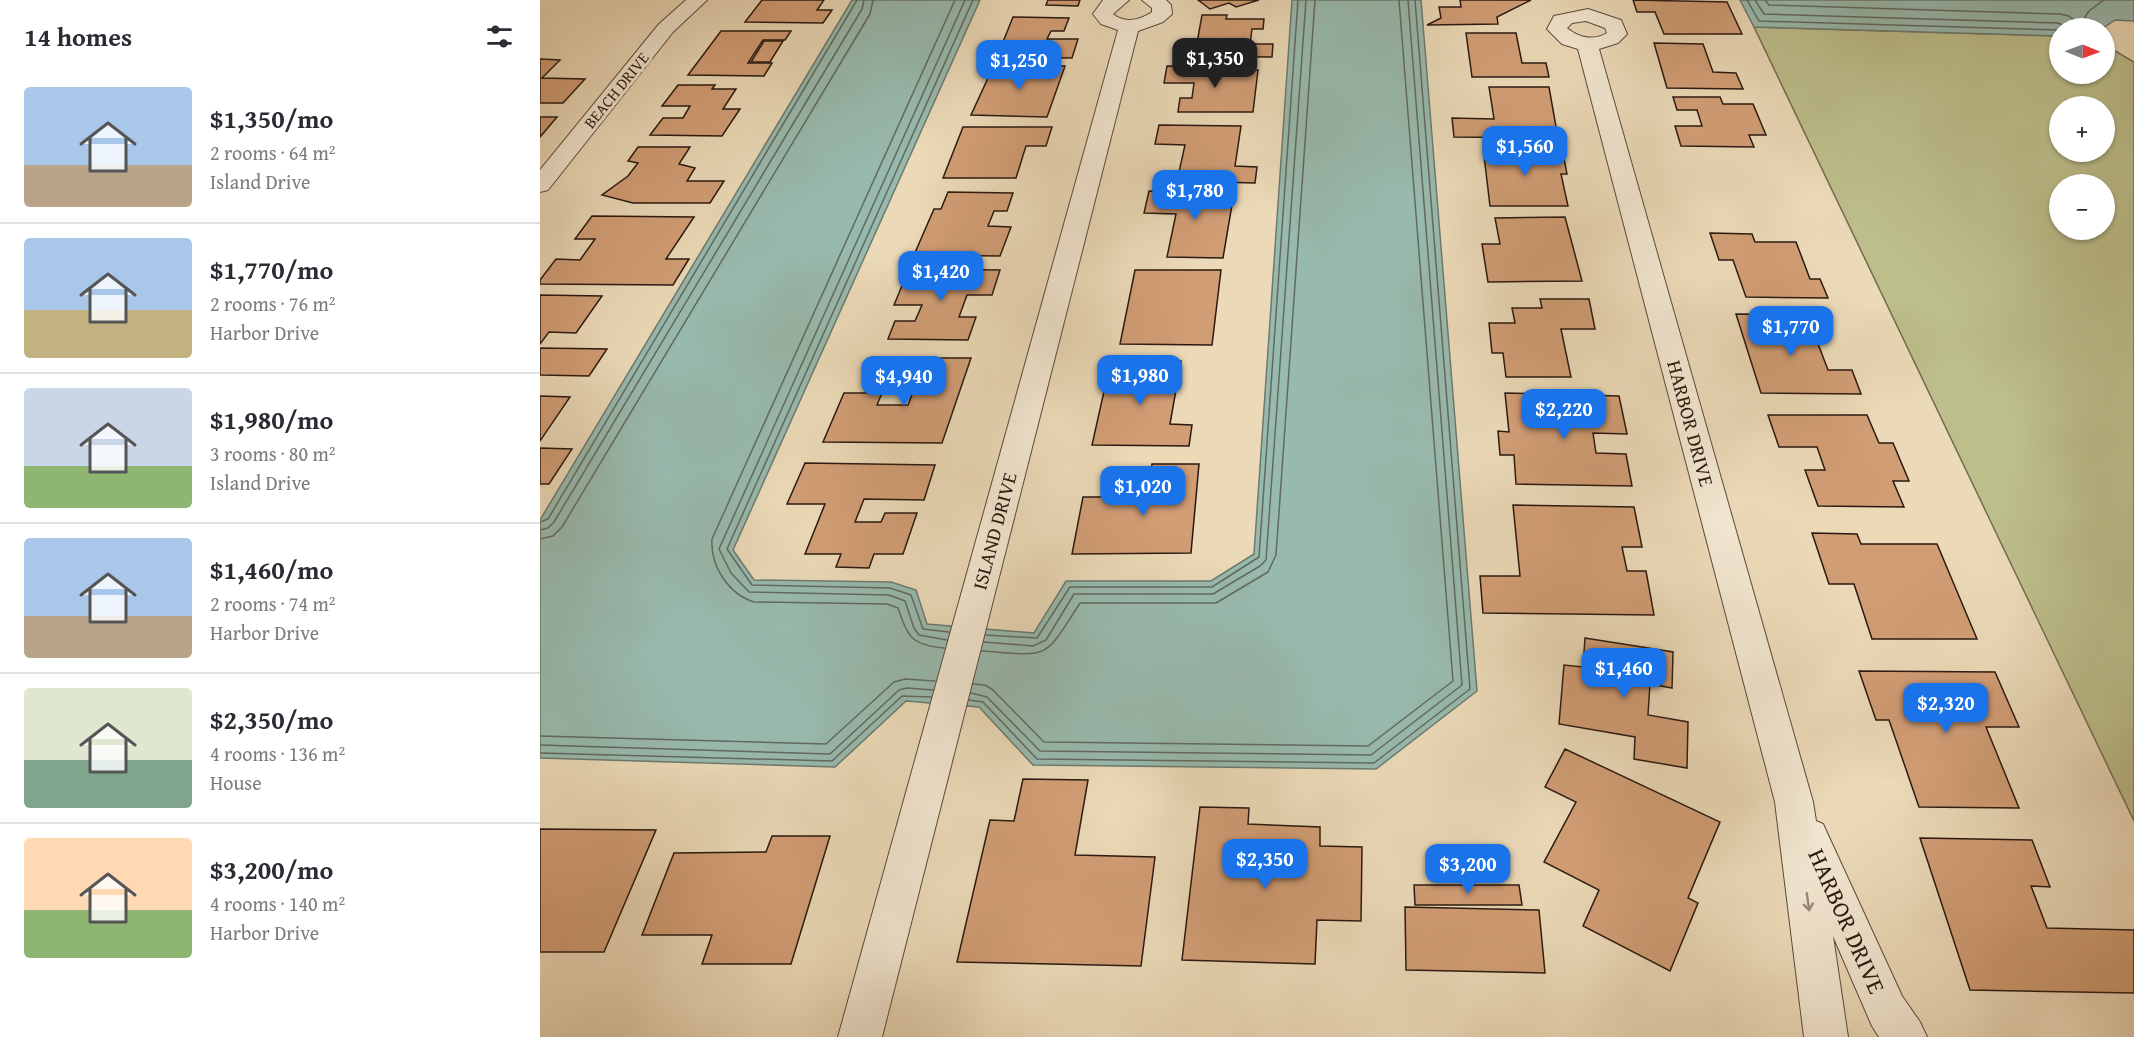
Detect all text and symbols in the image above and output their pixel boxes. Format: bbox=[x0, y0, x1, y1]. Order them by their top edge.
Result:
text: 14 homes bbox=[24, 17, 132, 56]
north arrow bbox=[2049, 18, 2115, 84]
map controls bbox=[2049, 18, 2115, 240]
icon: filters bbox=[483, 20, 516, 53]
pin: $1,350 bbox=[1166, 38, 1264, 89]
pin: $1,250 bbox=[970, 40, 1068, 91]
text: $1,350 bbox=[1186, 43, 1244, 72]
text: $1,250 bbox=[990, 45, 1048, 74]
street label: BEACH DRIVE bbox=[578, 47, 654, 133]
button: + bbox=[2049, 96, 2115, 162]
text: $1,350/mo bbox=[210, 99, 333, 138]
icon: home bbox=[72, 111, 144, 183]
pin: $1,560 bbox=[1476, 126, 1574, 177]
text: $1,560 bbox=[1496, 131, 1554, 160]
text: 2 rooms · 64 m² bbox=[210, 138, 336, 167]
text: Island Drive bbox=[210, 167, 310, 196]
pin: $1,780 bbox=[1146, 170, 1244, 221]
button: − bbox=[2049, 174, 2115, 240]
text: $1,780 bbox=[1166, 175, 1224, 204]
text: $1,770/mo bbox=[210, 250, 333, 289]
pin: $1,420 bbox=[892, 251, 990, 302]
text: $1,420 bbox=[912, 256, 970, 285]
icon: home bbox=[72, 262, 144, 334]
text: 2 rooms · 76 m² bbox=[210, 289, 336, 318]
pin: $1,770 bbox=[1742, 306, 1840, 357]
text: $1,770 bbox=[1762, 311, 1820, 340]
text: Harbor Drive bbox=[210, 318, 319, 347]
pin: $1,980 bbox=[1091, 355, 1189, 406]
pin: $4,940 bbox=[855, 356, 953, 407]
street label: HARBOR DRIVE bbox=[1660, 357, 1722, 489]
text: $1,980 bbox=[1111, 360, 1169, 389]
text: $4,940 bbox=[875, 361, 933, 390]
pin: $2,220 bbox=[1515, 389, 1613, 440]
text: $2,220 bbox=[1535, 394, 1593, 423]
text: $1,980/mo bbox=[210, 400, 333, 439]
icon: home bbox=[72, 412, 144, 484]
text: 3 rooms · 80 m² bbox=[210, 439, 336, 468]
pin: $1,020 bbox=[1094, 466, 1192, 517]
text: Island Drive bbox=[210, 468, 310, 497]
street label: ISLAND DRIVE bbox=[964, 469, 1024, 593]
text: $1,020 bbox=[1114, 471, 1172, 500]
text: $1,460/mo bbox=[210, 550, 333, 589]
icon: home bbox=[72, 562, 144, 634]
text: 2 rooms · 74 m² bbox=[210, 589, 336, 618]
text: Harbor Drive bbox=[210, 618, 319, 647]
pin: $1,460 bbox=[1575, 648, 1673, 699]
text: $1,460 bbox=[1595, 653, 1653, 682]
pin: $2,320 bbox=[1897, 683, 1995, 734]
text: $2,320 bbox=[1917, 688, 1975, 717]
text: $2,350/mo bbox=[210, 700, 333, 739]
icon: home bbox=[72, 712, 144, 784]
text: 4 rooms · 136 m² bbox=[210, 739, 345, 768]
text: House bbox=[210, 768, 262, 797]
pin: $2,350 bbox=[1216, 839, 1314, 890]
street label: HARBOR DRIVE bbox=[1799, 843, 1895, 999]
text: $2,350 bbox=[1236, 844, 1294, 873]
pin: $3,200 bbox=[1419, 844, 1517, 895]
text: $3,200 bbox=[1439, 849, 1497, 878]
text: $3,200/mo bbox=[210, 850, 333, 889]
icon: home bbox=[72, 862, 144, 934]
text: 4 rooms · 140 m² bbox=[210, 889, 345, 918]
one-way arrow bbox=[1802, 892, 1813, 911]
text: Harbor Drive bbox=[210, 918, 319, 947]

